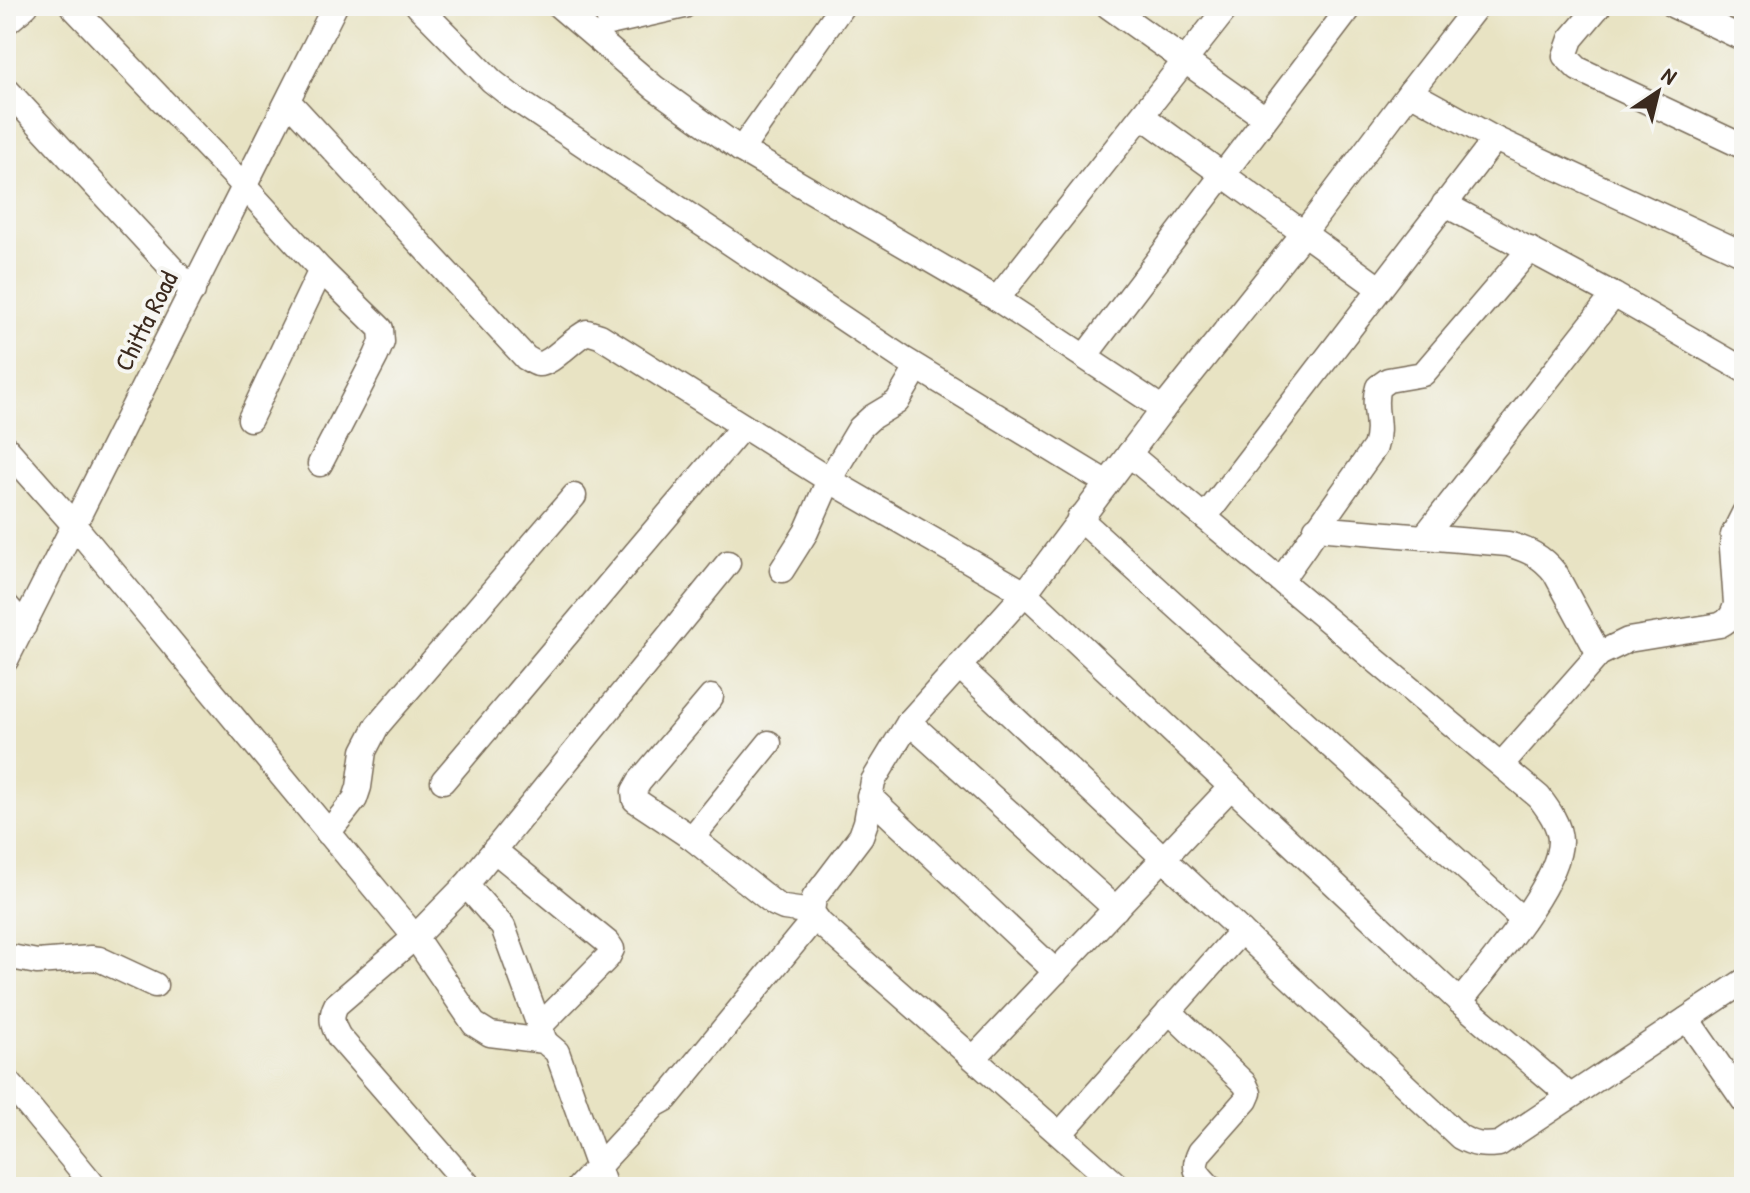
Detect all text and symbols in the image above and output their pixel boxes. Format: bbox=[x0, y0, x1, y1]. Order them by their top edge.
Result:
north arrow bbox=[1618, 52, 1698, 132]
text: N bbox=[1656, 60, 1683, 91]
street label: Chitta Road bbox=[106, 265, 186, 377]

